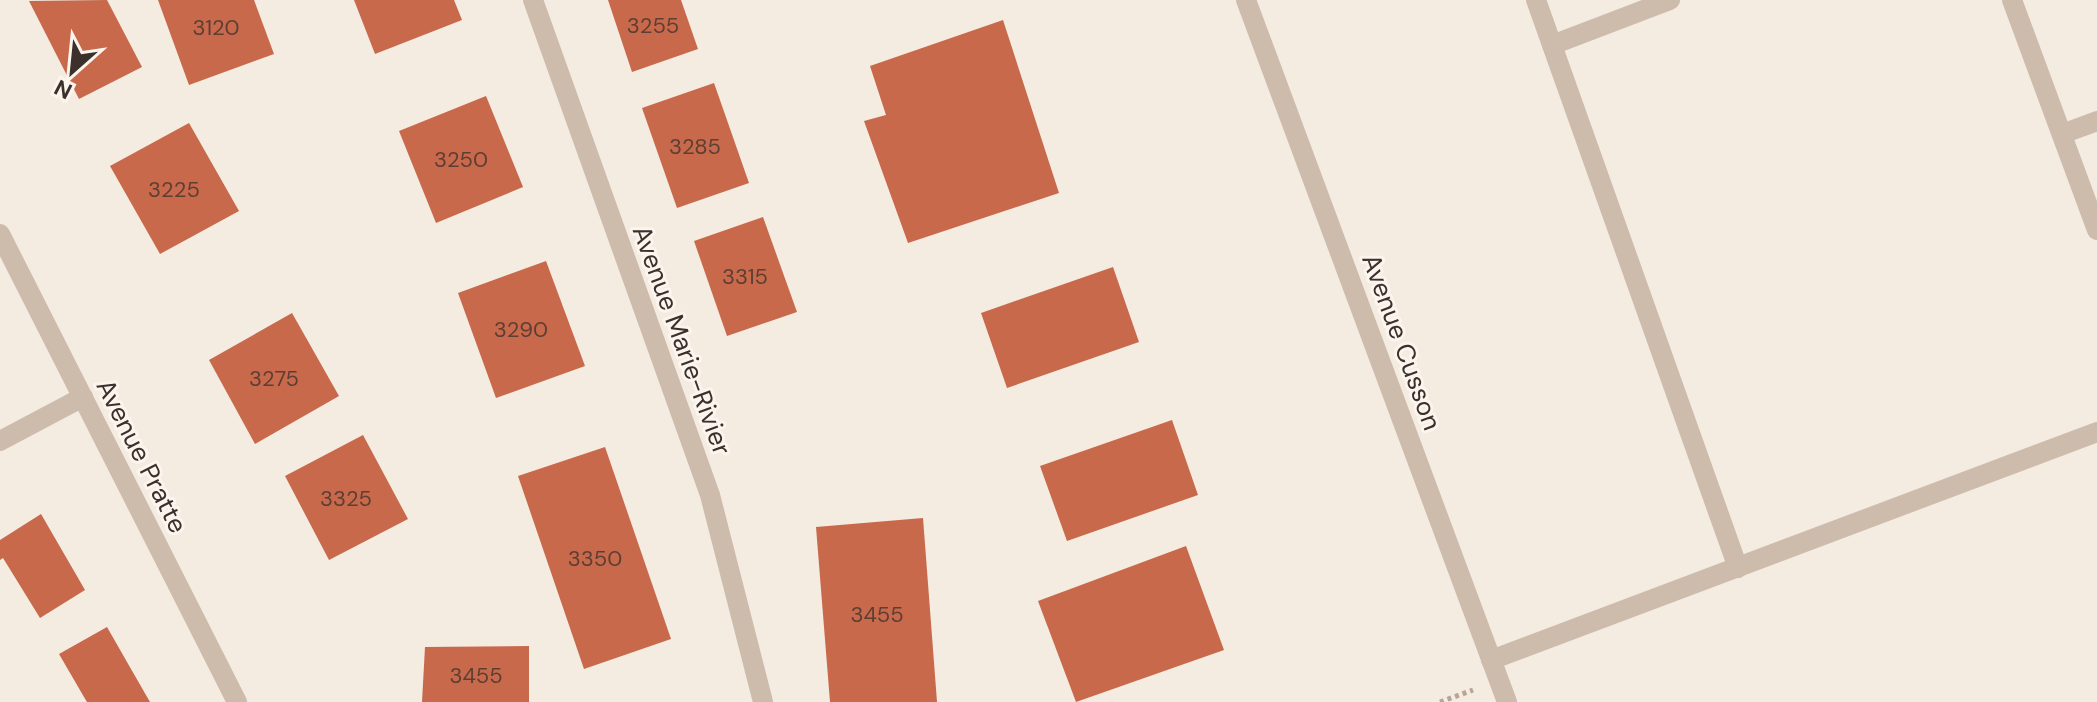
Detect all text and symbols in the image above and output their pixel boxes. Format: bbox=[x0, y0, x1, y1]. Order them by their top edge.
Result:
house number: 3255 bbox=[627, 11, 679, 40]
house number: 3120 bbox=[193, 13, 240, 42]
north arrow bbox=[32, 32, 112, 112]
text: N bbox=[49, 73, 77, 106]
house number: 3285 bbox=[669, 132, 721, 161]
house number: 3250 bbox=[434, 145, 488, 174]
house number: 3225 bbox=[148, 175, 200, 204]
street label: Avenue Marie-Rivier bbox=[625, 220, 739, 460]
street label: Avenue Cusson bbox=[1354, 249, 1450, 435]
house number: 3315 bbox=[722, 262, 768, 291]
house number: 3290 bbox=[494, 315, 548, 344]
house number: 3275 bbox=[249, 364, 299, 393]
street label: Avenue Pratte bbox=[89, 373, 195, 539]
house number: 3325 bbox=[320, 484, 372, 513]
house number: 3350 bbox=[568, 544, 622, 573]
house number: 3455 bbox=[850, 600, 904, 629]
house number: 3455 bbox=[449, 661, 503, 690]

